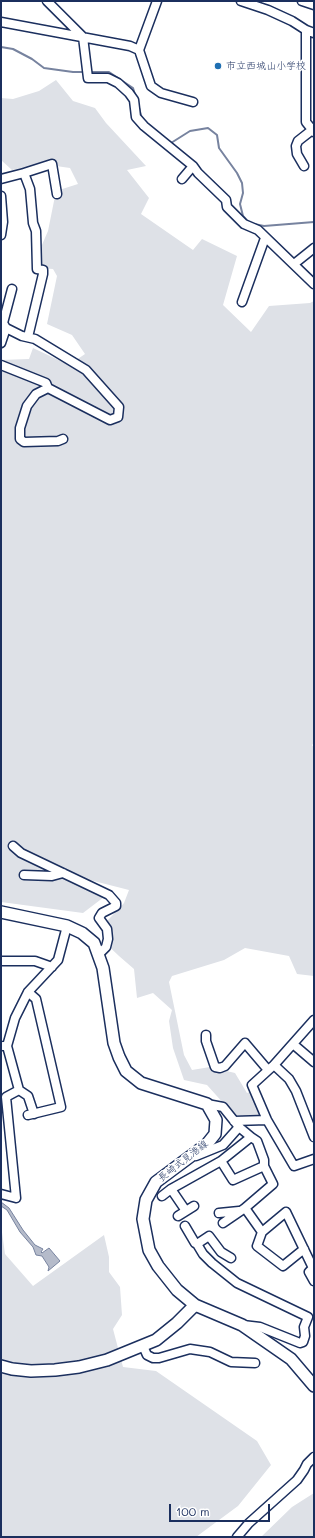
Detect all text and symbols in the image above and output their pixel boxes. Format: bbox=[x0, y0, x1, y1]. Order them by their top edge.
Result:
place label: 市立西城山小学校 bbox=[226, 60, 306, 72]
marker: 市立西城山小学校 bbox=[213, 61, 223, 71]
street label: 長崎式見港線 bbox=[156, 1138, 210, 1184]
scale bar bbox=[171, 1496, 272, 1522]
text: 100 m bbox=[176, 1503, 210, 1519]

